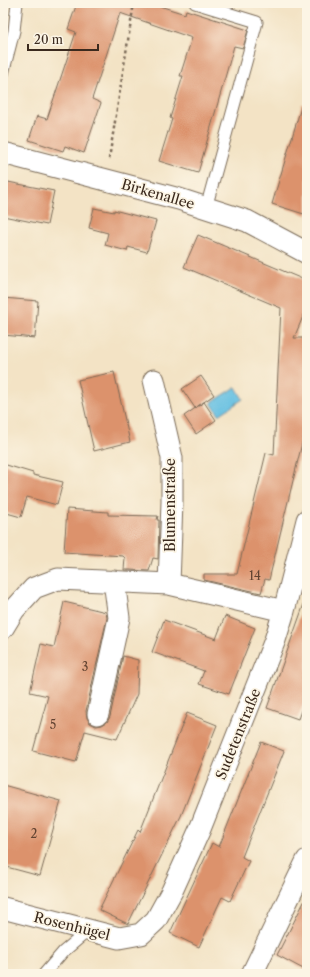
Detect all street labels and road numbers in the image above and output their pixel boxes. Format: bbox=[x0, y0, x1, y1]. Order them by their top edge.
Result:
street label: Birkenallee bbox=[119, 175, 197, 213]
street label: Blumenstraße bbox=[161, 458, 179, 552]
street label: Sudetenstraße bbox=[212, 686, 265, 782]
street label: Rosenhügel bbox=[32, 908, 112, 944]

